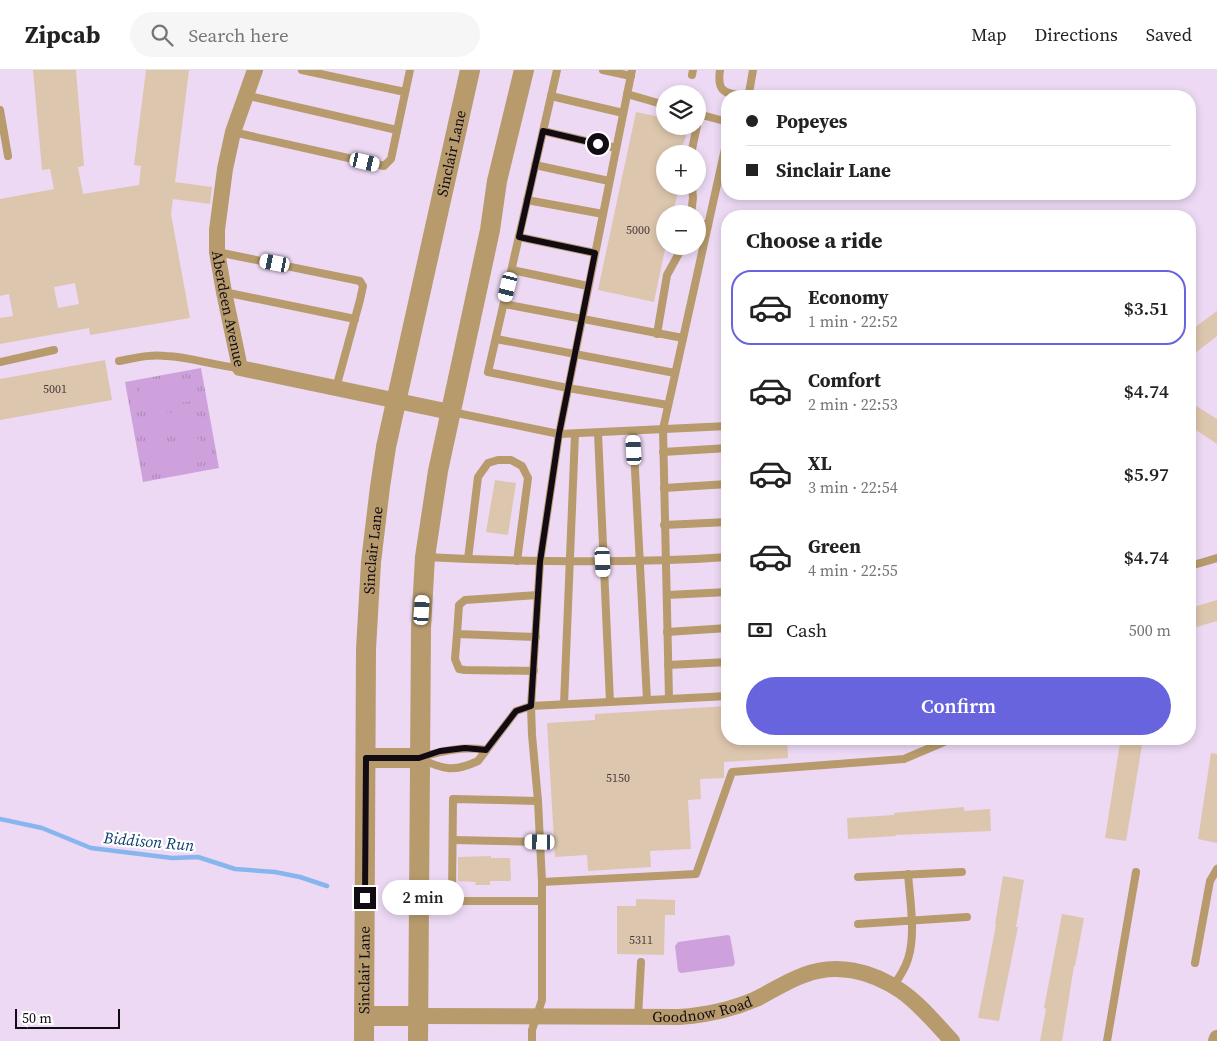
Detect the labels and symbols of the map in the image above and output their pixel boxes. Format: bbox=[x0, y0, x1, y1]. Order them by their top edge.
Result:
street label: Sinclair Lane bbox=[431, 108, 471, 198]
route start bbox=[587, 133, 609, 155]
car bbox=[348, 151, 381, 173]
house number: 5000 bbox=[626, 222, 650, 238]
street label: Aberdeen Avenue bbox=[207, 249, 251, 369]
car bbox=[258, 253, 291, 273]
car bbox=[497, 271, 518, 303]
house number: 5001 bbox=[43, 381, 67, 397]
car bbox=[625, 435, 642, 465]
street label: Sinclair Lane bbox=[358, 505, 388, 595]
car bbox=[594, 547, 611, 577]
car bbox=[413, 595, 430, 625]
house number: 5150 bbox=[606, 770, 630, 786]
water label: Biddison Run bbox=[102, 826, 195, 856]
car bbox=[524, 834, 555, 850]
callout: 2 min bbox=[382, 880, 465, 916]
route end bbox=[354, 887, 376, 909]
street label: Sinclair Lane bbox=[353, 926, 375, 1014]
house number: 5311 bbox=[629, 932, 653, 948]
street label: Goodnow Road bbox=[652, 990, 756, 1027]
scale bar bbox=[15, 1006, 120, 1029]

